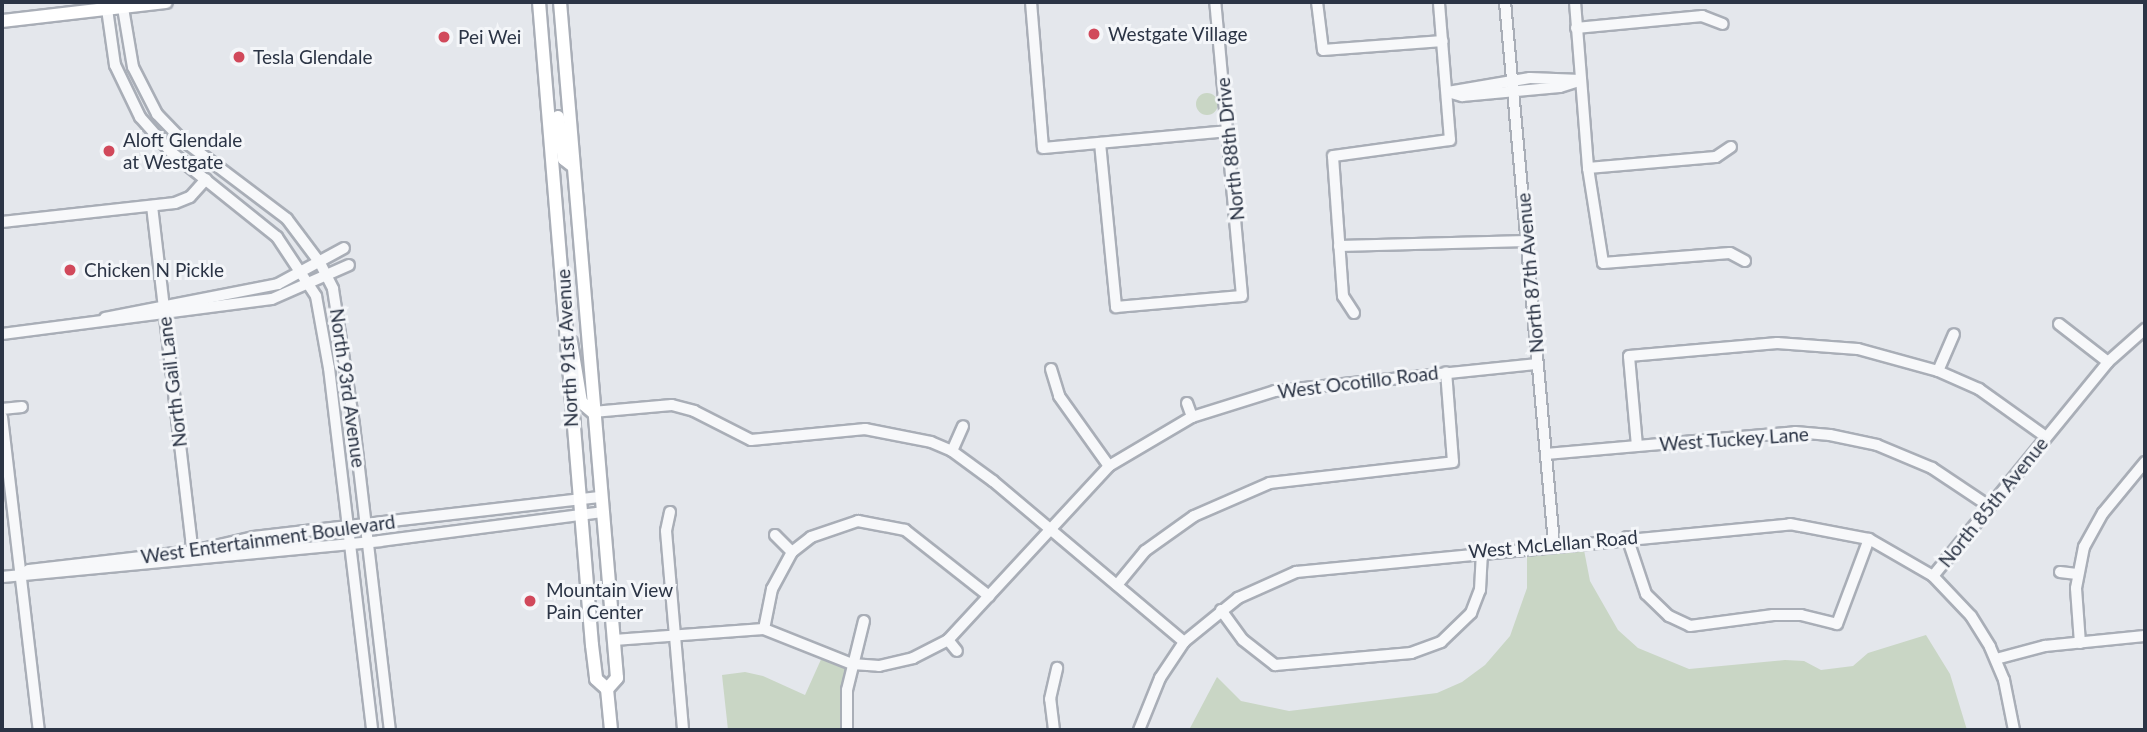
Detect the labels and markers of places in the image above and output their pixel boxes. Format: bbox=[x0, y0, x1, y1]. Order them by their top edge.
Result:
place label: Westgate Village bbox=[1108, 23, 1248, 45]
place label: Pei Wei bbox=[458, 26, 522, 48]
marker: Westgate Village bbox=[1086, 26, 1102, 42]
marker: Pei Wei bbox=[436, 29, 452, 45]
place label: Tesla Glendale bbox=[253, 46, 372, 68]
marker: Tesla Glendale bbox=[231, 49, 247, 65]
place label: Aloft Glendale at Westgate bbox=[123, 129, 242, 173]
marker: Aloft Glendale at Westgate bbox=[101, 143, 117, 159]
place label: Chicken N Pickle bbox=[84, 259, 224, 281]
marker: Chicken N Pickle bbox=[62, 262, 78, 278]
place label: Mountain View Pain Center bbox=[546, 579, 674, 623]
marker: Mountain View Pain Center bbox=[520, 591, 540, 611]

